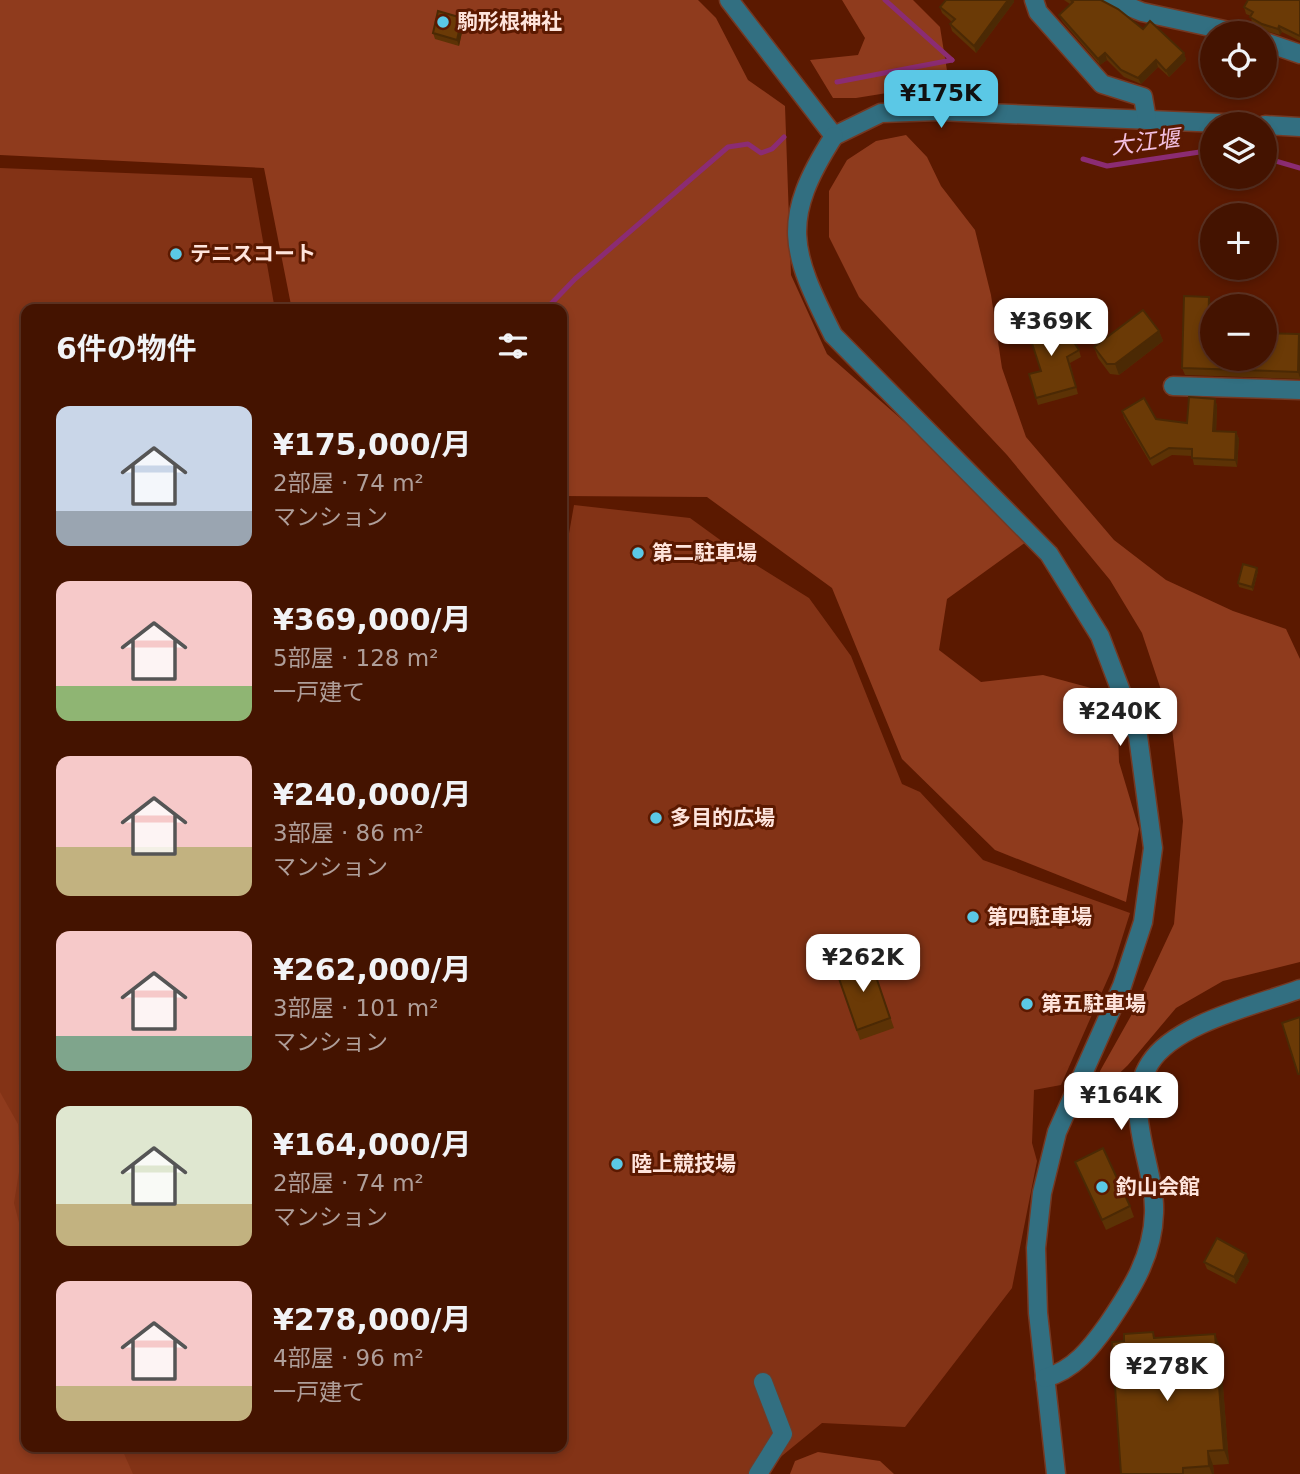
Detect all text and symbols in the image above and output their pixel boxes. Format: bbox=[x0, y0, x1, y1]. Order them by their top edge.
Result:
place label: 駒形根神社 bbox=[457, 10, 562, 34]
marker: 駒形根神社 bbox=[435, 14, 451, 30]
map controls bbox=[1200, 21, 1277, 371]
button: locate bbox=[1200, 21, 1277, 98]
pin: ¥175K bbox=[892, 71, 990, 130]
text: ¥175K bbox=[900, 80, 982, 106]
button: layers bbox=[1200, 112, 1277, 189]
water label: 大江堰 bbox=[1109, 124, 1185, 159]
button: + bbox=[1200, 203, 1277, 280]
place label: テニスコート bbox=[190, 242, 316, 266]
marker: テニスコート bbox=[168, 246, 184, 262]
button: − bbox=[1200, 294, 1277, 371]
pin: ¥369K bbox=[1002, 298, 1100, 358]
text: ¥369K bbox=[1010, 308, 1092, 334]
icon: filters bbox=[494, 327, 532, 365]
text: 6件の物件 bbox=[56, 331, 197, 366]
text: ¥175,000/月 bbox=[273, 427, 471, 462]
icon: home bbox=[112, 434, 196, 518]
text: 2部屋 · 74 m² bbox=[273, 470, 424, 496]
text: マンション bbox=[273, 504, 388, 530]
place label: 第二駐車場 bbox=[652, 541, 757, 565]
marker: 第二駐車場 bbox=[630, 545, 646, 561]
text: ¥369,000/月 bbox=[273, 602, 471, 637]
icon: home bbox=[112, 609, 196, 693]
text: 5部屋 · 128 m² bbox=[273, 645, 438, 671]
text: 一戸建て bbox=[273, 679, 365, 705]
pin: ¥240K bbox=[1071, 688, 1169, 748]
text: ¥240K bbox=[1079, 698, 1161, 724]
text: ¥240,000/月 bbox=[273, 777, 471, 812]
icon: home bbox=[112, 784, 196, 868]
place label: 多目的広場 bbox=[670, 806, 775, 830]
marker: 多目的広場 bbox=[648, 810, 664, 826]
text: 3部屋 · 86 m² bbox=[273, 820, 424, 846]
text: マンション bbox=[273, 854, 388, 880]
place label: 第四駐車場 bbox=[987, 905, 1092, 929]
marker: 第四駐車場 bbox=[965, 909, 981, 925]
pin: ¥262K bbox=[814, 934, 912, 994]
text: ¥262K bbox=[822, 944, 904, 970]
text: ¥262,000/月 bbox=[273, 952, 471, 987]
icon: home bbox=[112, 959, 196, 1043]
place label: 第五駐車場 bbox=[1041, 992, 1146, 1016]
text: 3部屋 · 101 m² bbox=[273, 995, 438, 1021]
marker: 第五駐車場 bbox=[1019, 996, 1035, 1012]
text: マンション bbox=[273, 1029, 388, 1055]
pin: ¥164K bbox=[1072, 1072, 1170, 1132]
text: ¥164K bbox=[1080, 1082, 1162, 1108]
text: ¥164,000/月 bbox=[273, 1127, 471, 1162]
icon: home bbox=[112, 1134, 196, 1218]
place label: 陸上競技場 bbox=[631, 1152, 736, 1176]
marker: 陸上競技場 bbox=[609, 1156, 625, 1172]
text: 2部屋 · 74 m² bbox=[273, 1170, 424, 1196]
place label: 釣山会館 bbox=[1116, 1175, 1200, 1199]
marker: 釣山会館 bbox=[1094, 1179, 1110, 1195]
text: マンション bbox=[273, 1204, 388, 1230]
text: ¥278,000/月 bbox=[273, 1302, 471, 1337]
icon: home bbox=[112, 1309, 196, 1393]
pin: ¥278K bbox=[1118, 1344, 1216, 1403]
text: 4部屋 · 96 m² bbox=[273, 1345, 424, 1371]
text: ¥278K bbox=[1126, 1353, 1208, 1379]
text: 一戸建て bbox=[273, 1379, 365, 1405]

